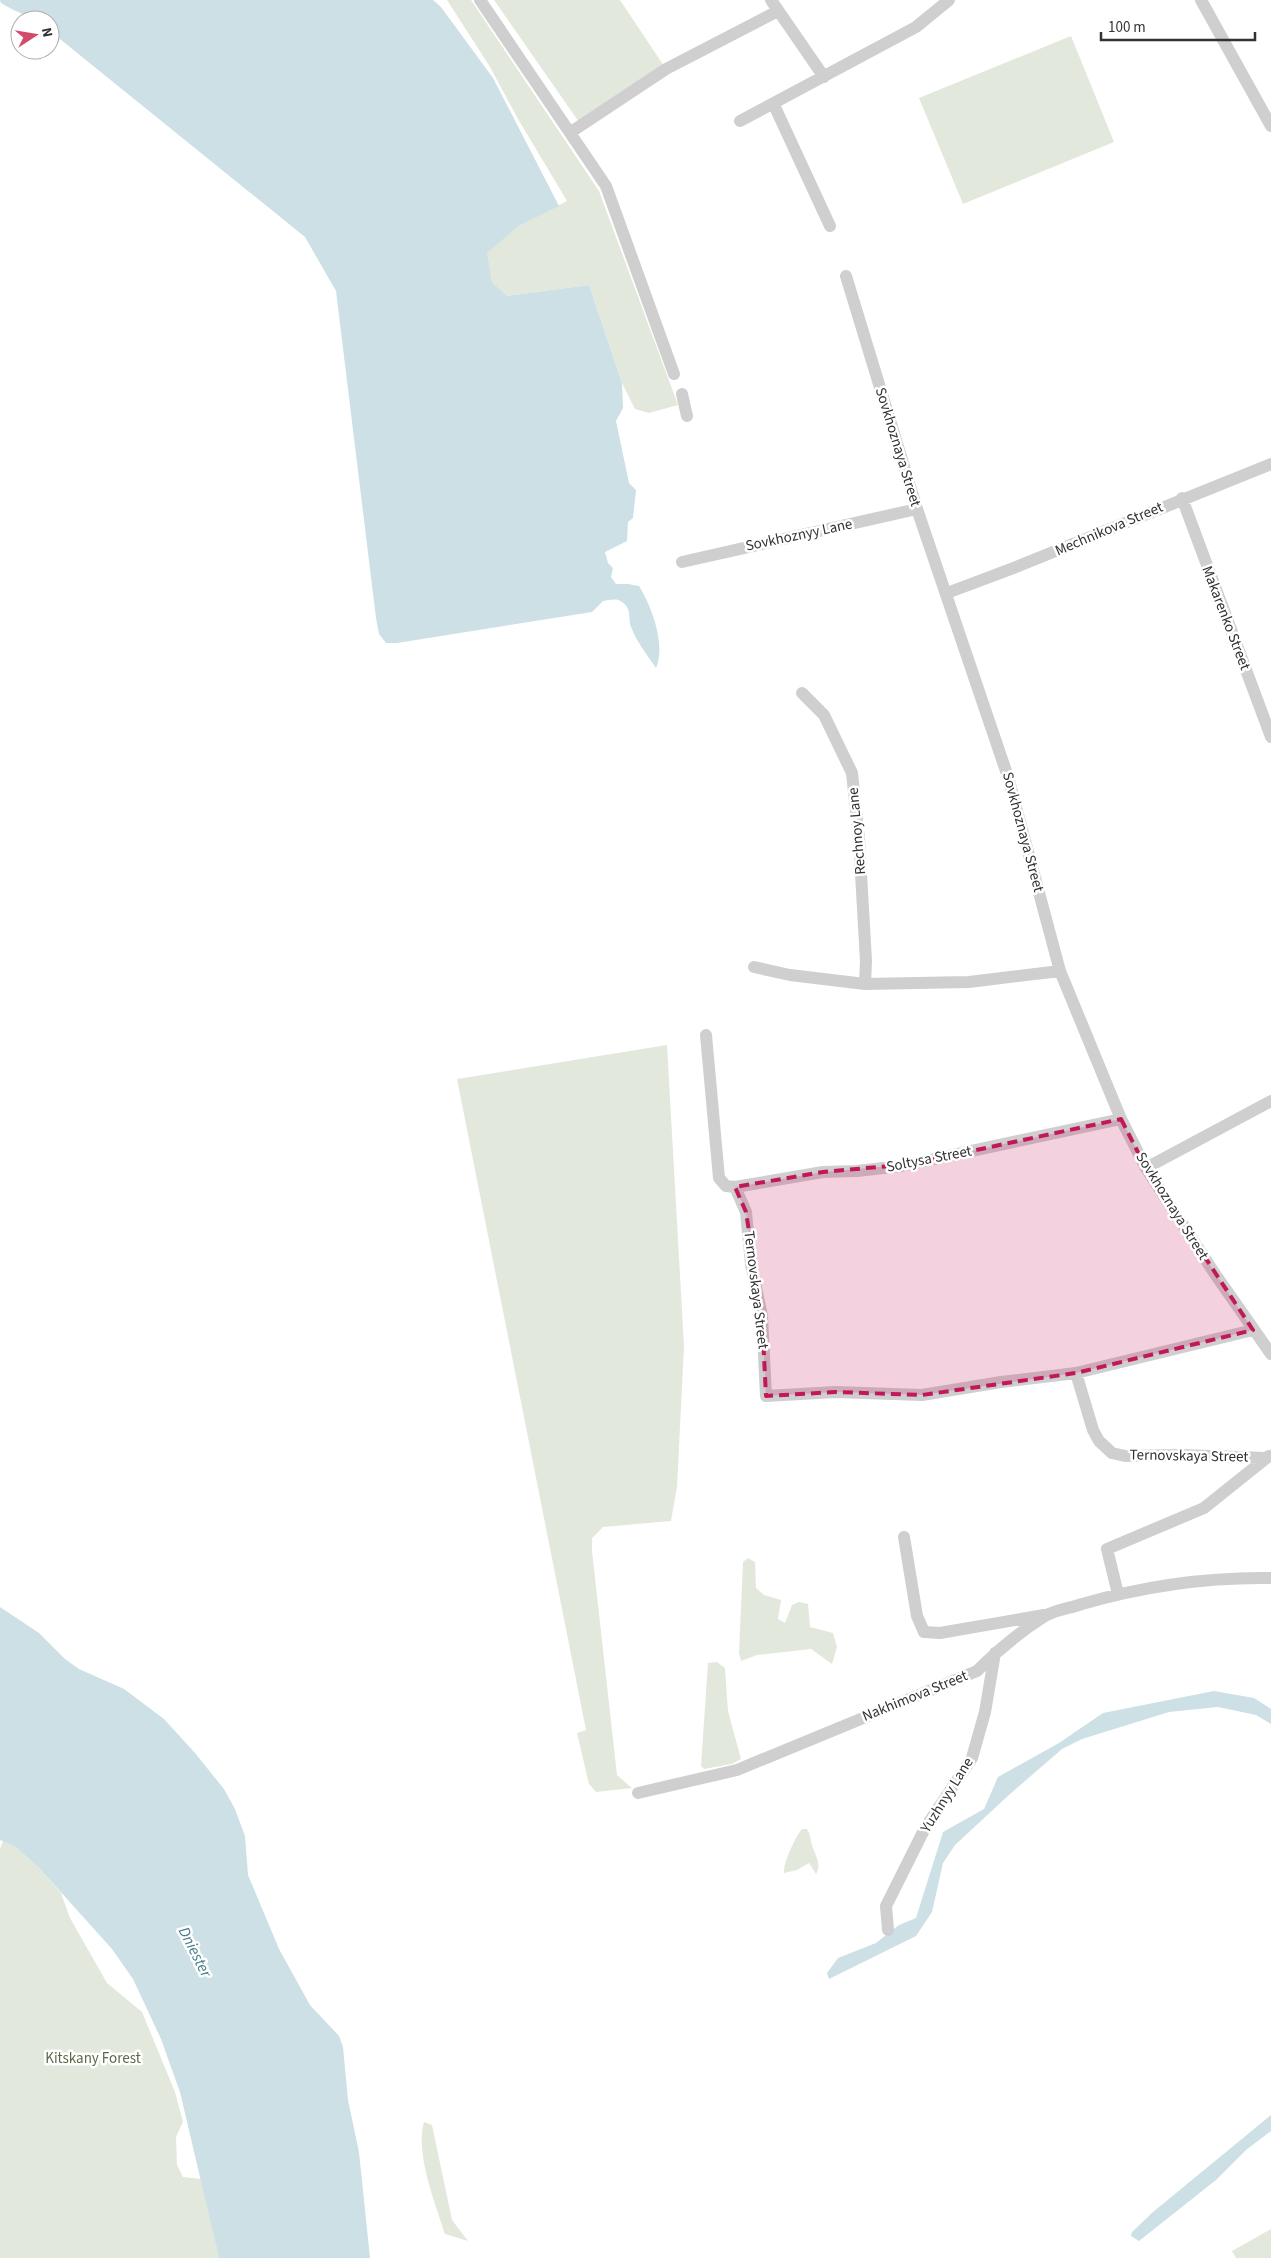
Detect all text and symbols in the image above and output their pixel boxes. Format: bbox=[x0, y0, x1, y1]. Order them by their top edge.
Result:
north arrow bbox=[10, 10, 60, 60]
scale bar bbox=[1101, 10, 1255, 42]
text: 100 m bbox=[1108, 17, 1146, 38]
text: N bbox=[36, 26, 57, 39]
street label: Sovkhoznaya Street bbox=[870, 385, 926, 509]
street label: Mechnikova Street bbox=[1052, 497, 1166, 561]
street label: Sovkhoznyy Lane bbox=[744, 513, 854, 557]
street label: Makarenko Street bbox=[1197, 563, 1255, 673]
street label: Sovkhoznaya Street bbox=[997, 770, 1049, 894]
street label: Rechnoy Lane bbox=[843, 786, 871, 876]
street label: Soltysa Street bbox=[885, 1140, 973, 1178]
street label: Sovkhoznaya Street bbox=[1130, 1148, 1214, 1264]
street label: Ternovskaya Street bbox=[738, 1230, 774, 1350]
street label: Ternovskaya Street bbox=[1129, 1444, 1249, 1468]
street label: Nakhimova Street bbox=[859, 1665, 971, 1727]
street label: Yuzhnyy Lane bbox=[915, 1753, 978, 1837]
water label: Dniester bbox=[173, 1923, 218, 1982]
park label: Kitskany Forest bbox=[45, 2048, 141, 2069]

